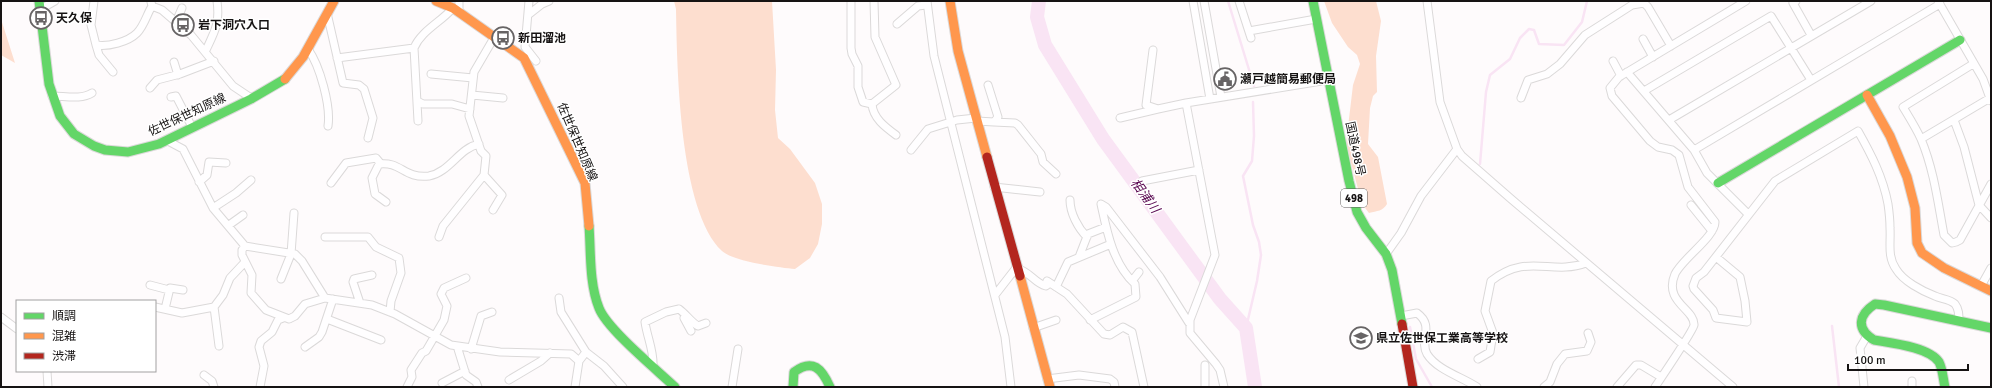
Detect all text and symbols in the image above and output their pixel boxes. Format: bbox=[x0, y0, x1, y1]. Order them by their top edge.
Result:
bus stop icon: 天久保 bbox=[28, 5, 54, 31]
place label: 天久保 bbox=[56, 11, 92, 26]
bus stop icon: 岩下洞穴入口 bbox=[170, 12, 196, 38]
place label: 岩下洞穴入口 bbox=[198, 18, 270, 33]
bus stop icon: 新田溜池 bbox=[490, 25, 516, 51]
place label: 新田溜池 bbox=[518, 31, 566, 46]
public building icon: 瀬戸越簡易郵便局 bbox=[1212, 66, 1238, 92]
place label: 瀬戸越簡易郵便局 bbox=[1240, 72, 1336, 87]
street label: 佐世保世知原線 bbox=[146, 90, 228, 140]
street label: 佐世保世知原線 bbox=[554, 100, 600, 184]
street label: 国道498号 bbox=[1342, 120, 1368, 178]
water label: 相浦川 bbox=[1127, 176, 1164, 218]
road number: 498 bbox=[1341, 189, 1367, 207]
legend bbox=[16, 300, 156, 372]
text: 順調 bbox=[52, 309, 76, 324]
school or university icon: 県立佐世保工業高等学校 bbox=[1348, 325, 1374, 351]
text: 混雑 bbox=[52, 329, 76, 344]
place label: 県立佐世保工業高等学校 bbox=[1376, 331, 1508, 346]
scale bar bbox=[1848, 346, 1968, 372]
text: 渋滞 bbox=[52, 349, 76, 364]
text: 100 m bbox=[1854, 353, 1886, 368]

